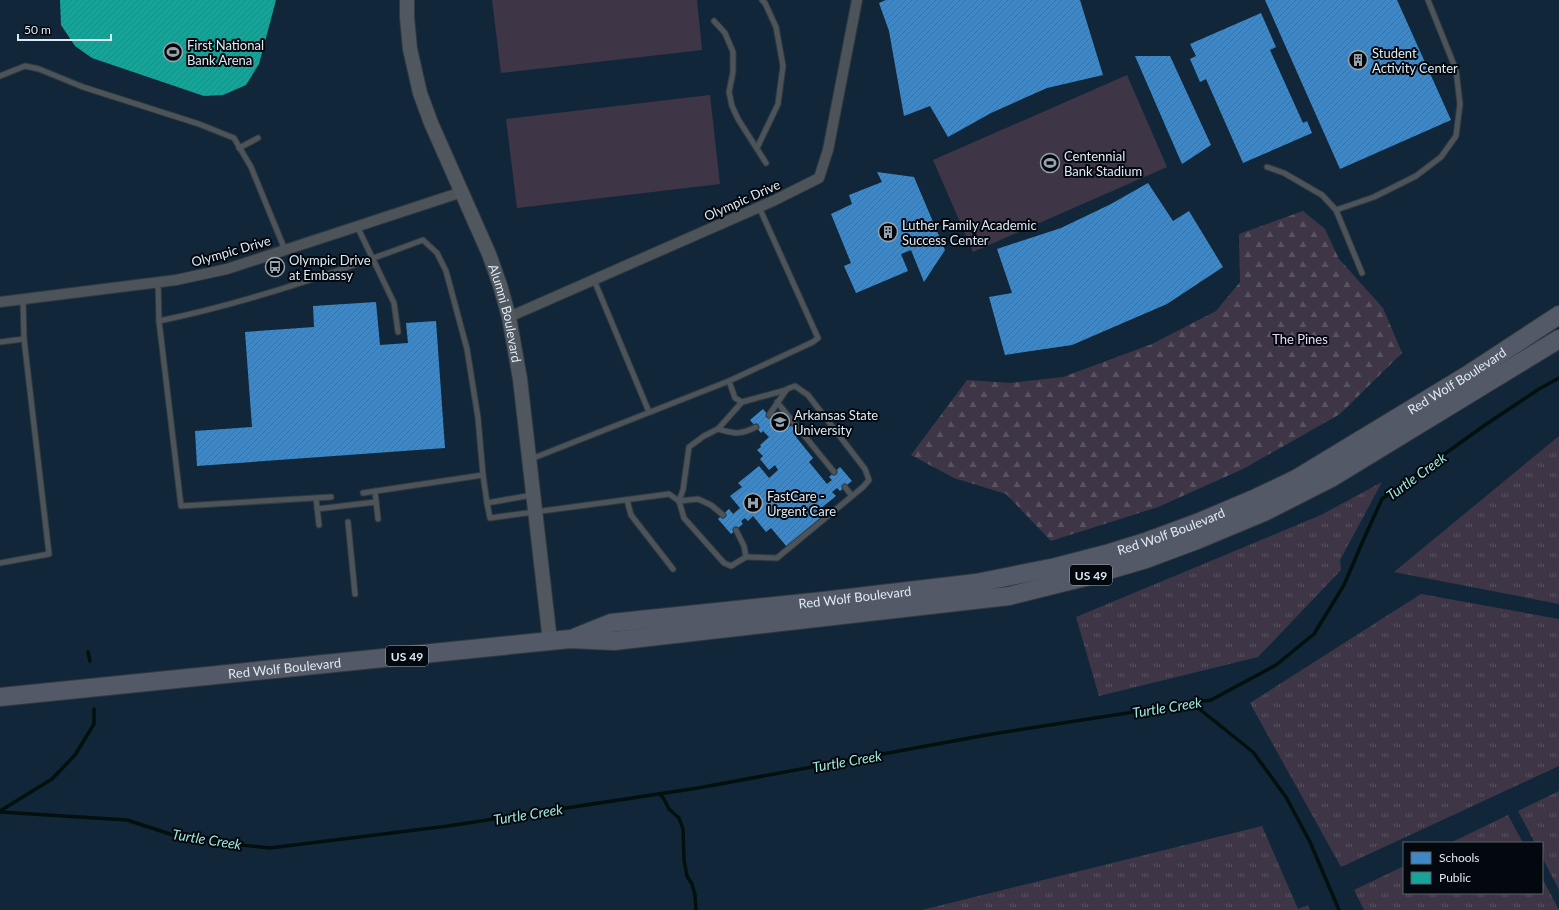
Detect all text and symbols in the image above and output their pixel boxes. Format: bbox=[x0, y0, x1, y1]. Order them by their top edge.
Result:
scale bar bbox=[18, 16, 111, 42]
text: 50 m bbox=[24, 22, 51, 37]
place label: First National Bank Arena bbox=[187, 37, 264, 68]
sports icon: First National Bank Arena bbox=[162, 41, 184, 63]
place label: Student Activity Center bbox=[1372, 45, 1458, 76]
building icon: Student Activity Center bbox=[1347, 49, 1369, 71]
place label: Centennial Bank Stadium bbox=[1064, 148, 1142, 179]
sports icon: Centennial Bank Stadium bbox=[1039, 152, 1061, 174]
street label: Olympic Drive bbox=[701, 176, 783, 224]
place label: Luther Family Academic Success Center bbox=[902, 217, 1037, 248]
building icon: Luther Family Academic Success Center bbox=[877, 221, 899, 243]
street label: Olympic Drive bbox=[190, 232, 273, 270]
place label: Olympic Drive at Embassy bbox=[289, 252, 371, 283]
bus stop icon: Olympic Drive at Embassy bbox=[264, 256, 286, 278]
street label: Alumni Boulevard bbox=[485, 262, 525, 364]
park label: The Pines bbox=[1272, 331, 1328, 347]
street label: Red Wolf Boulevard bbox=[1404, 344, 1509, 418]
place label: Arkansas State University bbox=[794, 407, 878, 438]
school or university icon: Arkansas State University bbox=[769, 411, 791, 433]
water label: Turtle Creek bbox=[1383, 448, 1450, 503]
place label: FastCare - Urgent Care bbox=[767, 488, 836, 519]
hospital icon: FastCare - Urgent Care bbox=[742, 492, 764, 514]
street label: Red Wolf Boulevard bbox=[1115, 504, 1227, 558]
road number: US 49 bbox=[1070, 565, 1112, 585]
street label: Red Wolf Boulevard bbox=[798, 583, 912, 611]
road number: US 49 bbox=[386, 646, 428, 666]
street label: Red Wolf Boulevard bbox=[227, 654, 342, 682]
water label: Turtle Creek bbox=[1131, 693, 1203, 721]
water label: Turtle Creek bbox=[811, 746, 883, 775]
water label: Turtle Creek bbox=[492, 800, 564, 828]
water label: Turtle Creek bbox=[171, 825, 243, 853]
legend bbox=[1403, 842, 1543, 894]
text: Schools bbox=[1439, 850, 1480, 865]
text: Public bbox=[1439, 870, 1471, 885]

